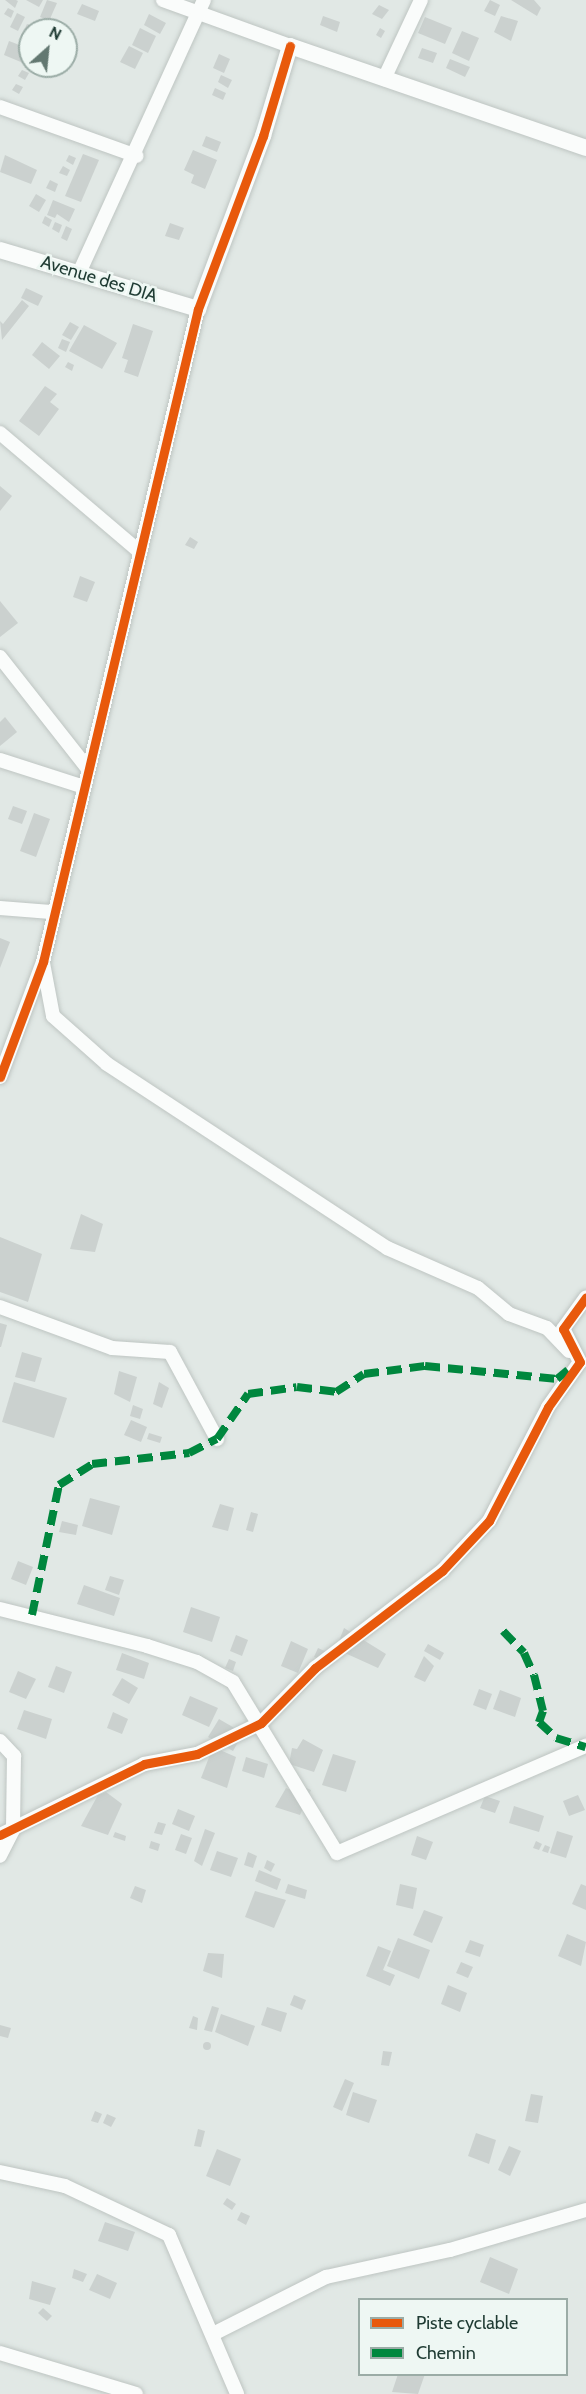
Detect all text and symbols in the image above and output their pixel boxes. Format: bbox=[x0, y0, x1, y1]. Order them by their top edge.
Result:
north arrow bbox=[18, 18, 78, 78]
text: N bbox=[46, 22, 65, 44]
street label: Avenue des DIA bbox=[38, 251, 160, 307]
legend bbox=[358, 2298, 568, 2376]
text: Piste cyclable bbox=[416, 2312, 518, 2334]
text: Chemin bbox=[416, 2342, 476, 2364]

